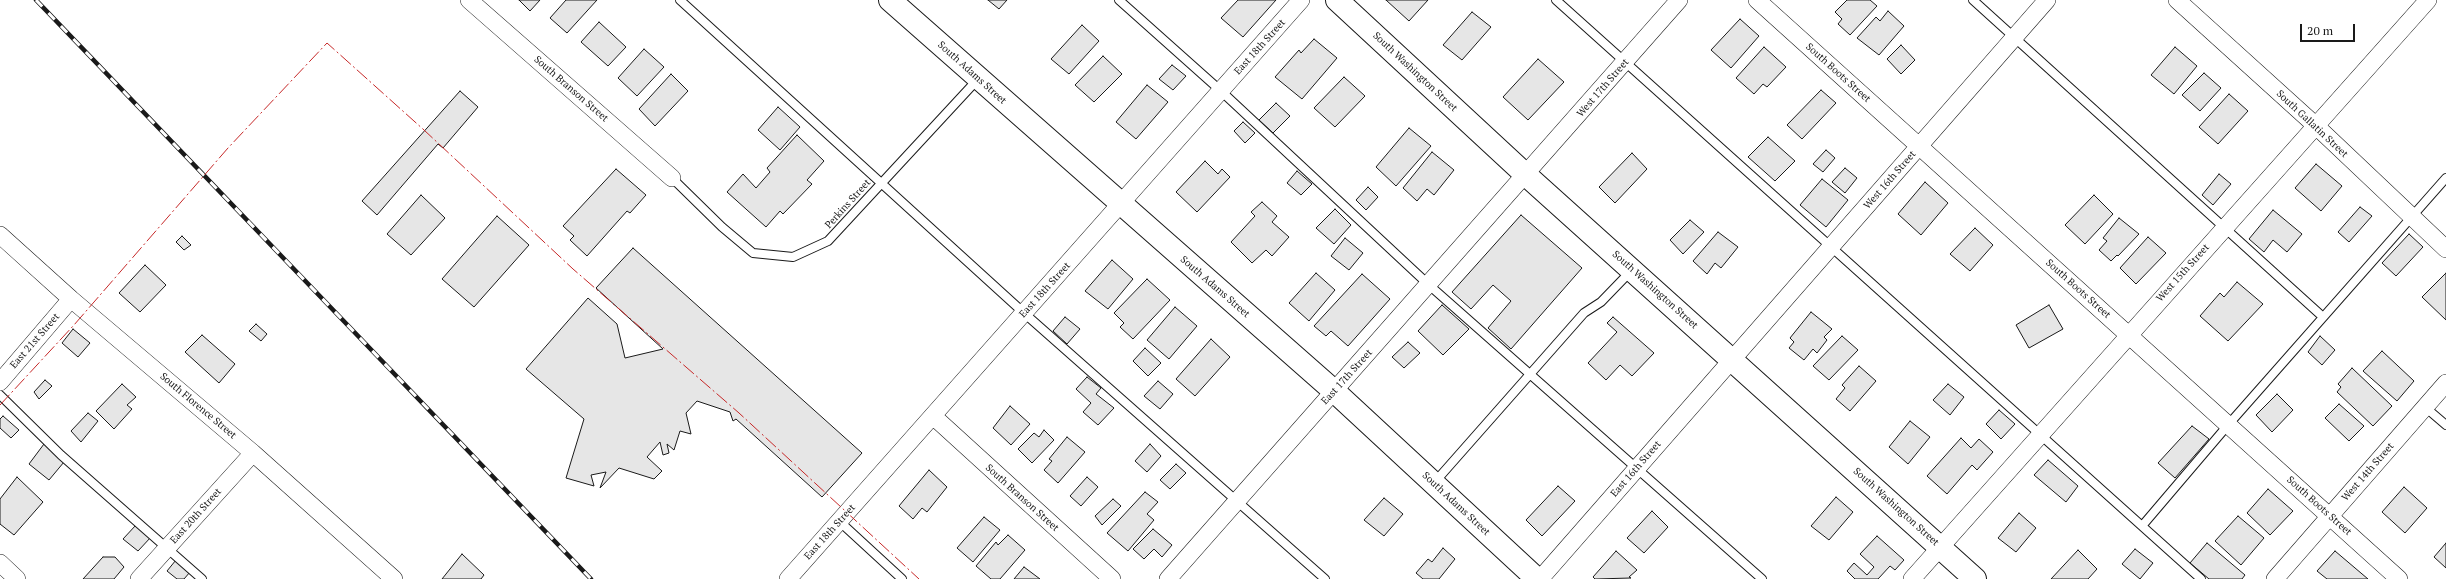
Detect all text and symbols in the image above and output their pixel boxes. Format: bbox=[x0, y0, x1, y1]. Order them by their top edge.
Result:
scale bar bbox=[2302, 16, 2357, 42]
street label: East 18th Street bbox=[1232, 17, 1288, 77]
text: 20 m bbox=[2307, 23, 2333, 38]
street label: South Washington Street bbox=[1370, 30, 1460, 114]
street label: South Adams Street bbox=[935, 39, 1009, 107]
street label: South Boots Street bbox=[1803, 41, 1873, 105]
street label: South Branson Street bbox=[531, 53, 611, 125]
street label: West 17th Street bbox=[1574, 56, 1632, 120]
street label: South Gallatin Street bbox=[2274, 88, 2350, 160]
street label: West 16th Street bbox=[1861, 148, 1919, 212]
street label: Perkins Street bbox=[823, 177, 873, 231]
street label: West 15th Street bbox=[2154, 242, 2212, 304]
street label: South Washington Street bbox=[1610, 248, 1700, 332]
street label: South Adams Street bbox=[1178, 254, 1252, 320]
street label: South Boots Street bbox=[2043, 257, 2113, 321]
street label: East 18th Street bbox=[1017, 260, 1073, 320]
street label: East 21st Street bbox=[8, 311, 62, 371]
street label: East 17th Street bbox=[1319, 347, 1375, 407]
street label: South Florence Street bbox=[157, 371, 239, 441]
street label: East 16th Street bbox=[1608, 438, 1664, 500]
street label: West 14th Street bbox=[2339, 440, 2397, 504]
street label: South Branson Street bbox=[983, 462, 1061, 534]
street label: South Washington Street bbox=[1851, 465, 1941, 549]
street label: South Adams Street bbox=[1420, 470, 1492, 538]
street label: South Boots Street bbox=[2284, 474, 2354, 538]
street label: East 20th Street bbox=[168, 486, 224, 546]
street label: East 18th Street bbox=[802, 502, 858, 562]

